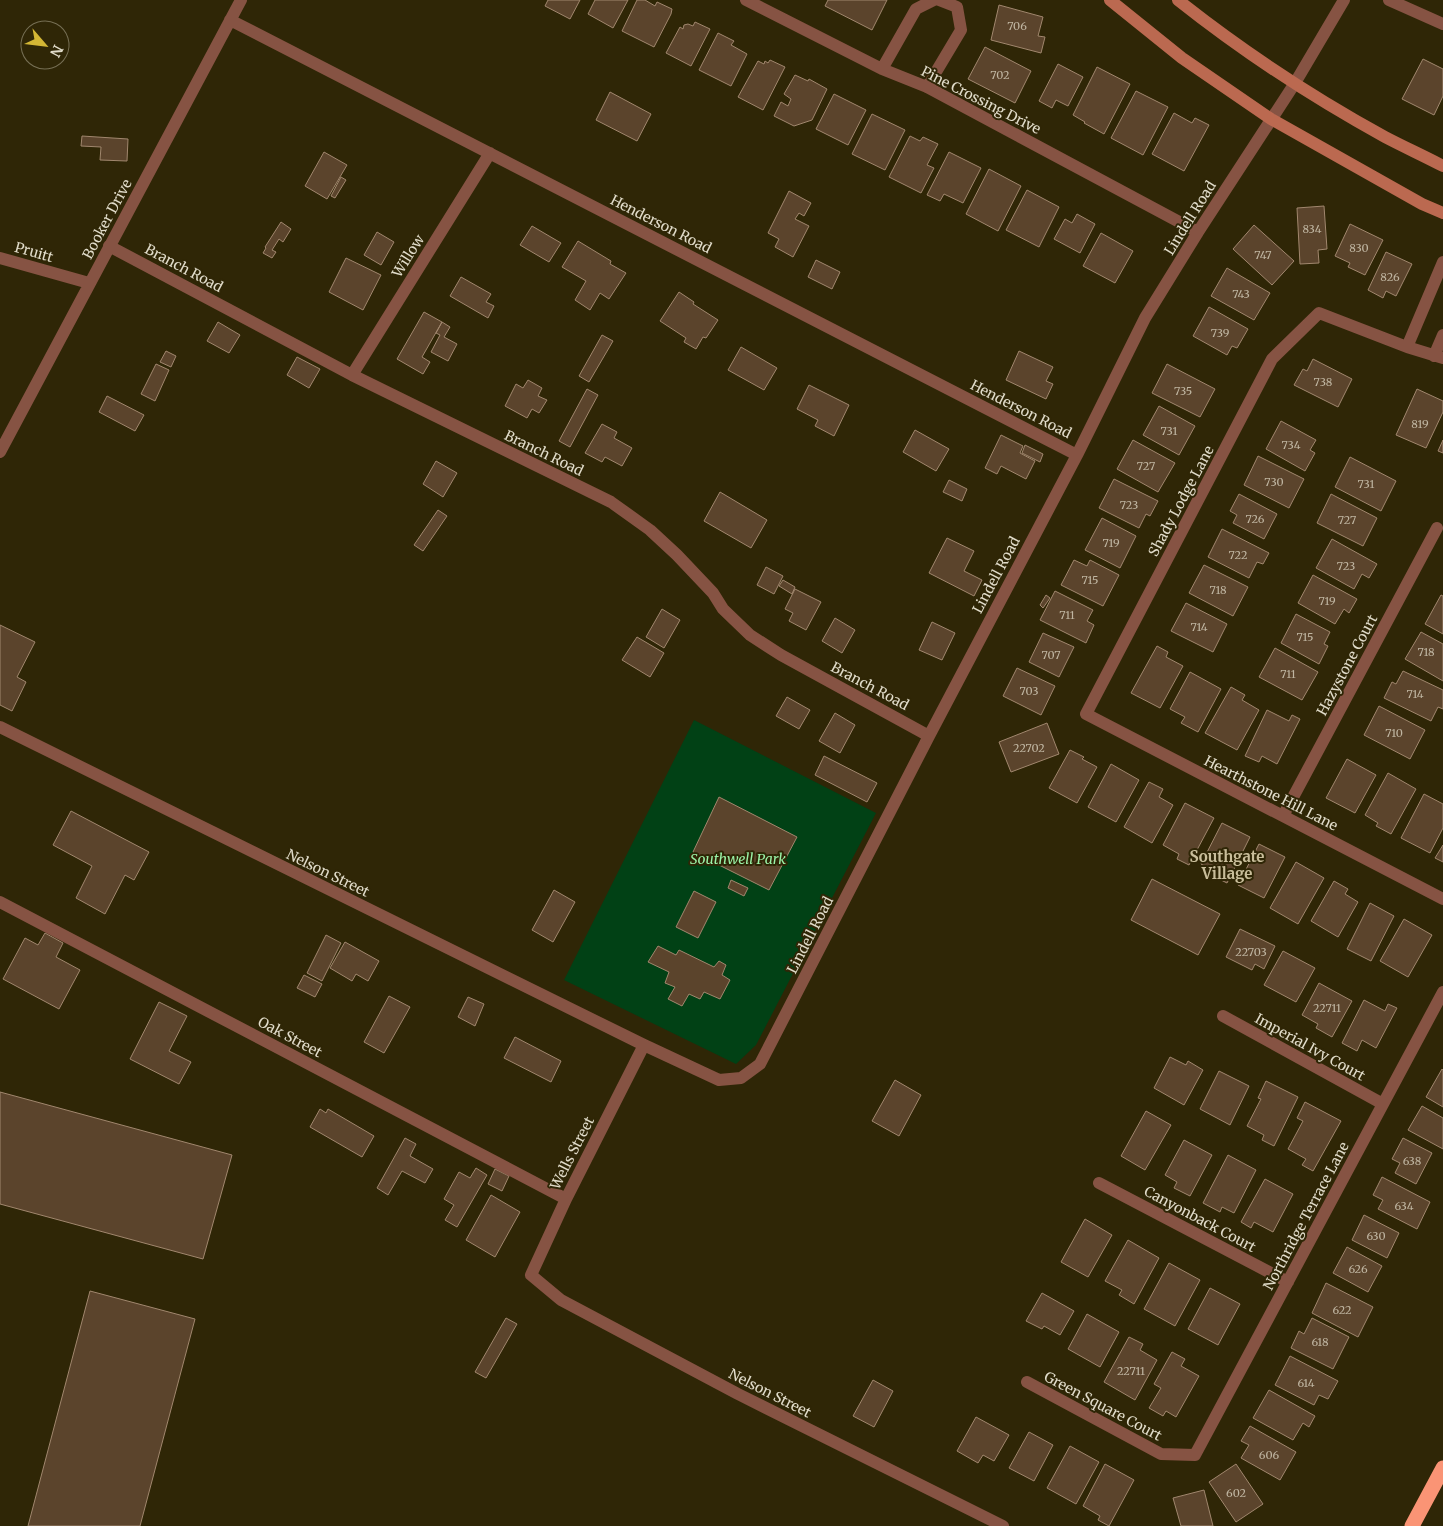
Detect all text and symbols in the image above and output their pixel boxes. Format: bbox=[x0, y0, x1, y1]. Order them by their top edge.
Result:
house number: 706 bbox=[1007, 19, 1027, 33]
north arrow bbox=[20, 20, 70, 70]
text: N bbox=[46, 42, 67, 60]
street label: Pine Crossing Drive bbox=[918, 62, 1044, 138]
house number: 702 bbox=[990, 68, 1010, 82]
street label: Booker Drive bbox=[78, 176, 136, 262]
street label: Lindell Road bbox=[1160, 177, 1220, 258]
street label: Henderson Road bbox=[607, 191, 715, 258]
house number: 834 bbox=[1302, 222, 1322, 236]
street label: Willow bbox=[387, 231, 428, 282]
street label: Pruitt bbox=[13, 238, 56, 266]
street label: Branch Road bbox=[142, 240, 227, 296]
house number: 830 bbox=[1349, 241, 1369, 255]
house number: 747 bbox=[1254, 248, 1272, 262]
house number: 826 bbox=[1380, 270, 1400, 284]
house number: 743 bbox=[1232, 287, 1250, 301]
house number: 739 bbox=[1211, 326, 1230, 340]
house number: 738 bbox=[1314, 375, 1333, 389]
street label: Henderson Road bbox=[967, 376, 1075, 443]
house number: 735 bbox=[1174, 384, 1192, 398]
house number: 819 bbox=[1411, 417, 1429, 431]
house number: 731 bbox=[1161, 424, 1177, 438]
street label: Branch Road bbox=[502, 426, 587, 480]
house number: 734 bbox=[1282, 438, 1301, 452]
street label: Shady Lodge Lane bbox=[1144, 443, 1218, 559]
house number: 727 bbox=[1137, 459, 1155, 473]
house number: 730 bbox=[1264, 475, 1284, 489]
house number: 731 bbox=[1358, 477, 1374, 491]
house number: 723 bbox=[1120, 498, 1138, 512]
house number: 726 bbox=[1245, 512, 1265, 526]
house number: 727 bbox=[1338, 513, 1356, 527]
street label: Lindell Road bbox=[968, 533, 1024, 616]
house number: 719 bbox=[1102, 536, 1120, 550]
house number: 722 bbox=[1229, 548, 1247, 562]
house number: 723 bbox=[1337, 559, 1355, 573]
house number: 715 bbox=[1081, 573, 1099, 587]
house number: 718 bbox=[1209, 583, 1227, 597]
house number: 719 bbox=[1318, 594, 1336, 608]
house number: 711 bbox=[1059, 608, 1075, 622]
street label: Hazystone Court bbox=[1313, 611, 1382, 719]
house number: 714 bbox=[1190, 620, 1208, 634]
house number: 715 bbox=[1296, 630, 1314, 644]
house number: 718 bbox=[1417, 645, 1435, 659]
house number: 707 bbox=[1041, 648, 1061, 662]
street label: Branch Road bbox=[828, 658, 913, 714]
house number: 711 bbox=[1280, 667, 1296, 681]
house number: 703 bbox=[1020, 684, 1038, 698]
house number: 714 bbox=[1406, 687, 1424, 701]
house number: 710 bbox=[1385, 726, 1403, 740]
house number: 22702 bbox=[1013, 741, 1045, 755]
street label: Hearthstone Hill Lane bbox=[1201, 751, 1341, 835]
street label: Nelson Street bbox=[284, 845, 373, 901]
district label: Southgate Village bbox=[1190, 847, 1264, 883]
park label: Southwell Park bbox=[690, 850, 786, 868]
street label: Lindell Road bbox=[783, 893, 837, 977]
house number: 22703 bbox=[1235, 945, 1267, 959]
house number: 22711 bbox=[1313, 1001, 1341, 1015]
street label: Imperial Ivy Court bbox=[1252, 1009, 1369, 1085]
street label: Oak Street bbox=[255, 1013, 326, 1062]
street label: Wells Street bbox=[545, 1113, 598, 1193]
street label: Northridge Terrace Lane bbox=[1259, 1139, 1353, 1293]
house number: 638 bbox=[1403, 1154, 1422, 1168]
street label: Canyonback Court bbox=[1141, 1182, 1259, 1256]
house number: 634 bbox=[1395, 1199, 1414, 1213]
house number: 630 bbox=[1366, 1229, 1386, 1243]
house number: 626 bbox=[1348, 1262, 1368, 1276]
house number: 622 bbox=[1332, 1303, 1352, 1317]
house number: 618 bbox=[1311, 1335, 1329, 1349]
house number: 22711 bbox=[1117, 1364, 1145, 1378]
street label: Nelson Street bbox=[726, 1365, 815, 1422]
street label: Green Square Court bbox=[1041, 1367, 1165, 1445]
house number: 614 bbox=[1297, 1376, 1315, 1390]
house number: 606 bbox=[1259, 1448, 1280, 1462]
house number: 602 bbox=[1226, 1486, 1246, 1500]

